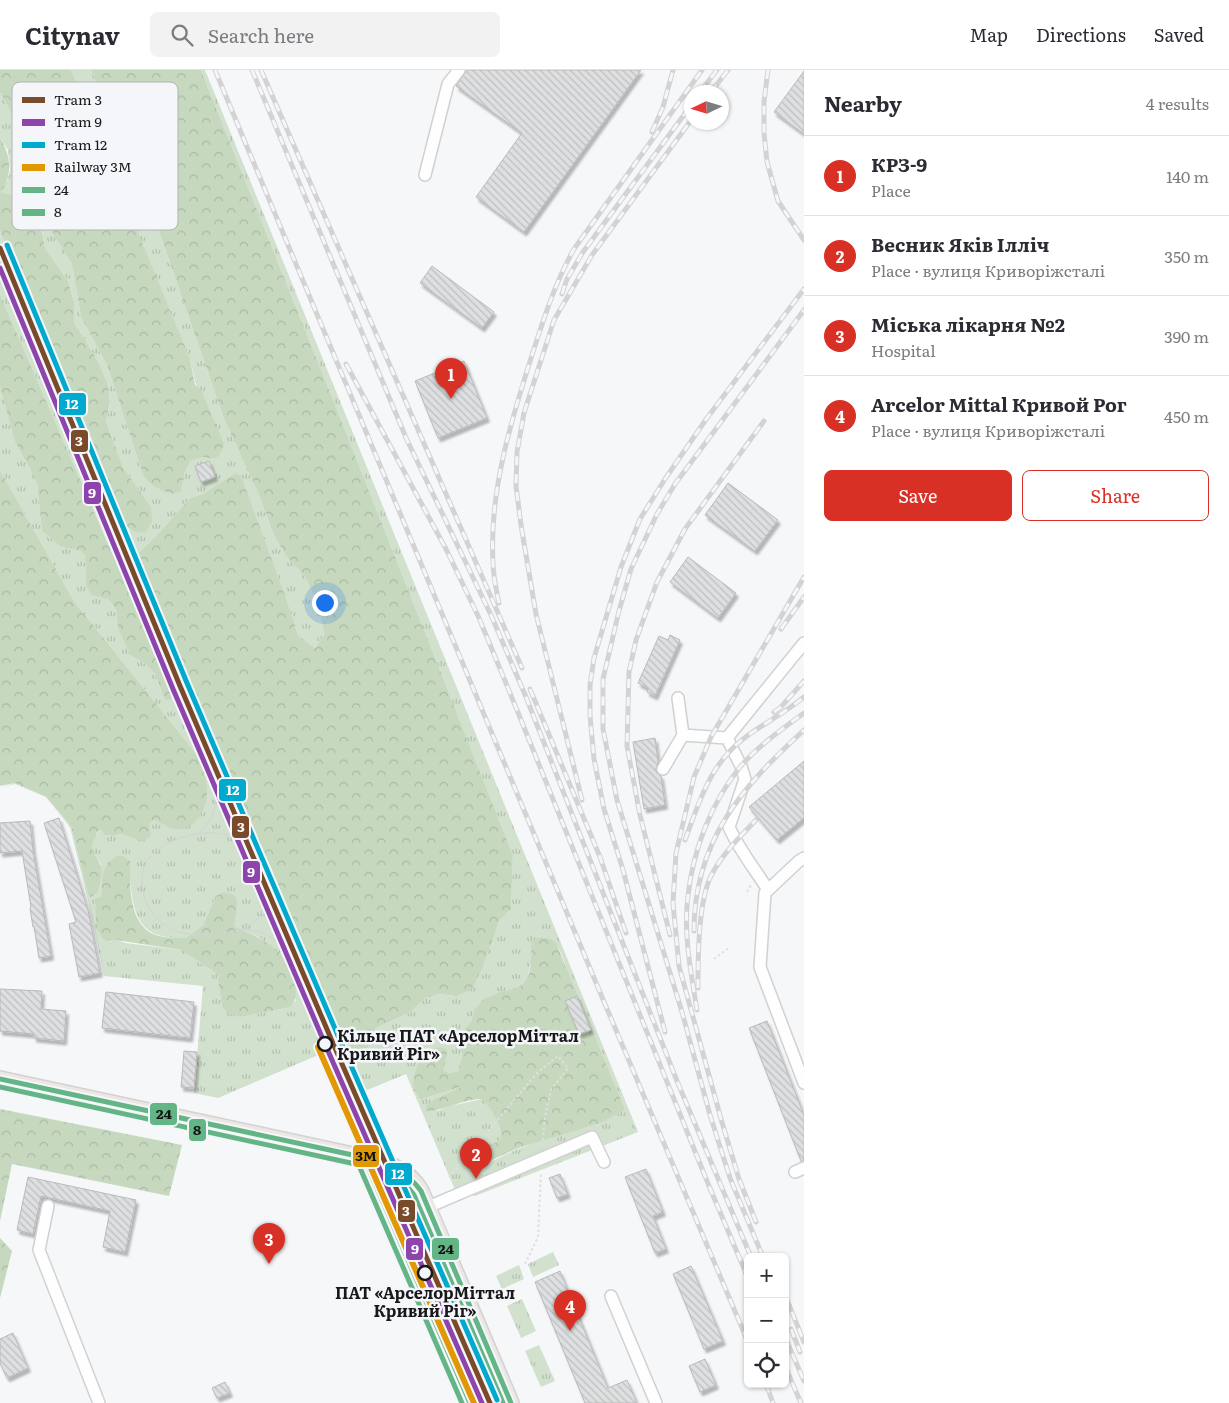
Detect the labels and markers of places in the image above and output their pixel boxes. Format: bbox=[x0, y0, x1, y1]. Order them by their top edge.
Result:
pin: 1 bbox=[435, 358, 467, 399]
place label: Кільце ПАТ «АрселорМіттал Кривий Ріг» bbox=[337, 1023, 579, 1065]
marker: Кільце ПАТ «АрселорМіттал Кривий Ріг» bbox=[317, 1036, 333, 1052]
pin: 2 bbox=[460, 1138, 492, 1179]
pin: 3 bbox=[253, 1223, 285, 1264]
marker: ПАТ «АрселорМіттал Кривий Ріг» bbox=[417, 1265, 433, 1281]
place label: ПАТ «АрселорМіттал Кривий Ріг» bbox=[335, 1280, 515, 1322]
pin: 4 bbox=[554, 1290, 586, 1331]

